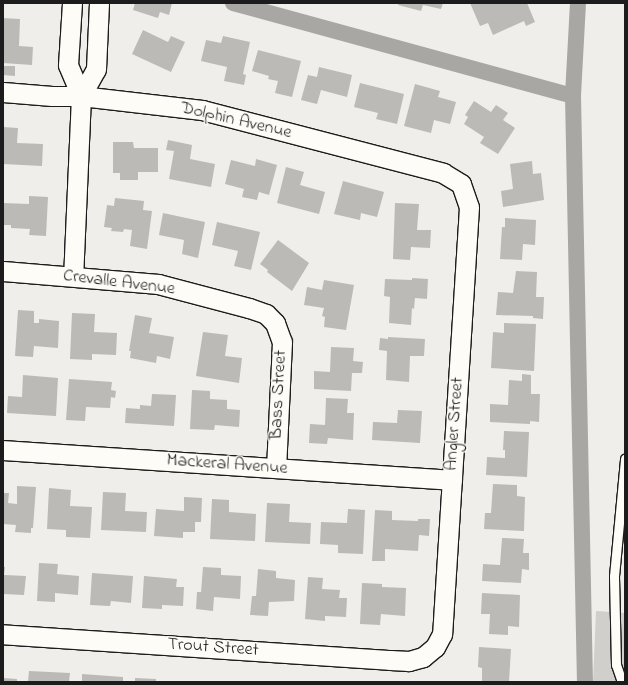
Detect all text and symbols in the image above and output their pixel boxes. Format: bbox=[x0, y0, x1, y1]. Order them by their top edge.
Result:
street label: Dolphin Avenue bbox=[178, 98, 294, 144]
street label: Crevalle Avenue bbox=[62, 265, 176, 301]
street label: Bass Street bbox=[266, 349, 292, 441]
street label: Angler Street bbox=[441, 376, 469, 472]
street label: Mackeral Avenue bbox=[166, 450, 288, 480]
street label: Trout Street bbox=[167, 634, 259, 662]

